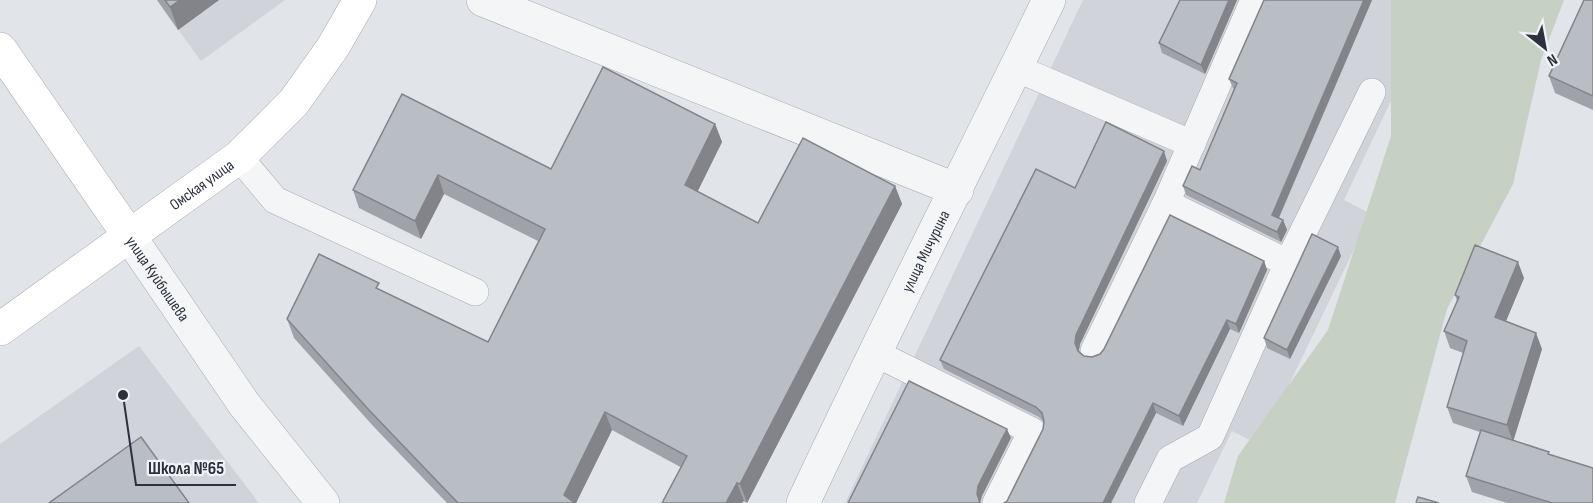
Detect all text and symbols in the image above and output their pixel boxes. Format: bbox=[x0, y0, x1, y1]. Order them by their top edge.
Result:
north arrow bbox=[1515, 18, 1575, 78]
text: N bbox=[1543, 49, 1561, 70]
street label: Омская улица bbox=[166, 156, 238, 215]
street label: улица Мичурина bbox=[898, 208, 955, 296]
street label: улица Куйбышева bbox=[121, 233, 193, 325]
callout: Школа №65 bbox=[136, 449, 236, 485]
text: Школа №65 bbox=[148, 458, 224, 479]

